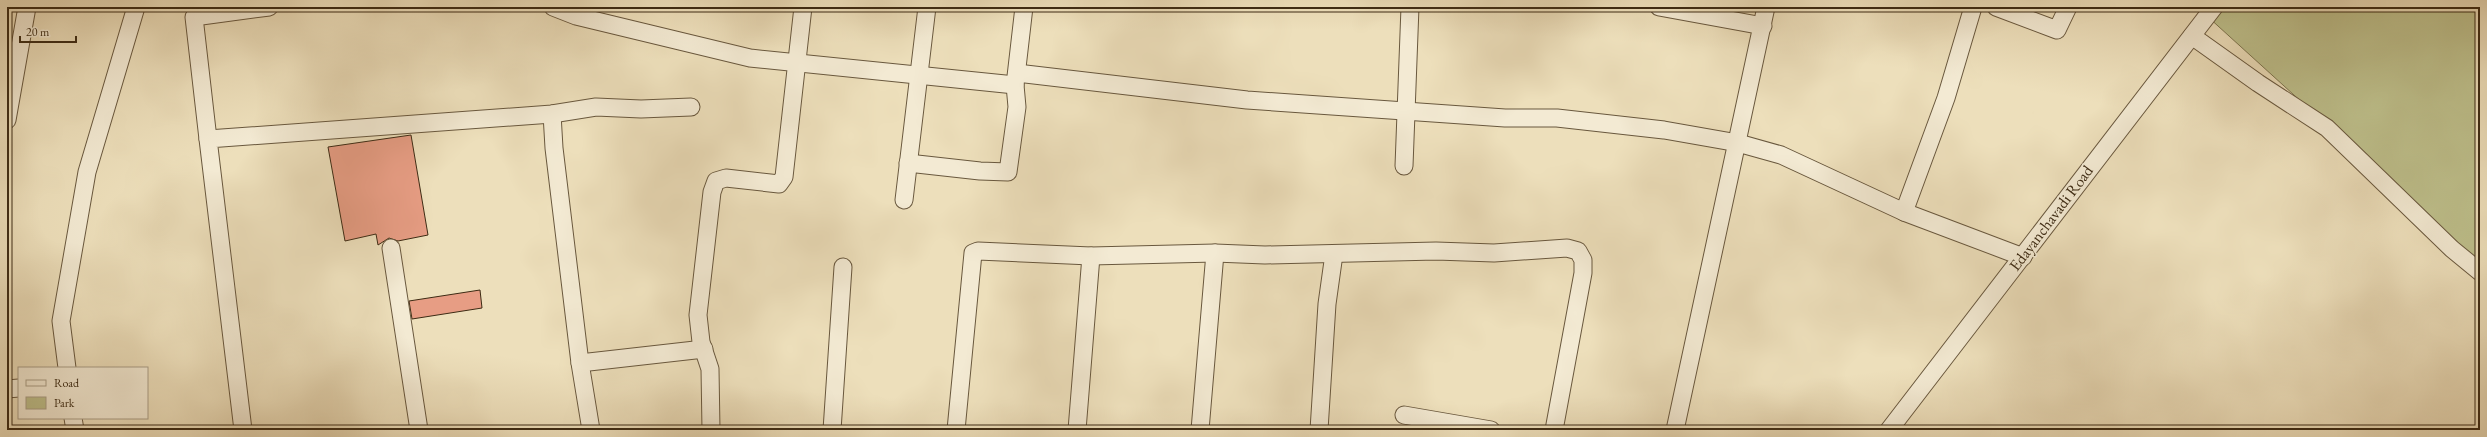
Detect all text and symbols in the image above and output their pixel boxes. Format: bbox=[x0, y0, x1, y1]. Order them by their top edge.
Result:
scale bar bbox=[20, 18, 76, 44]
text: 20 m bbox=[26, 24, 50, 40]
street label: Edayanchavadi Road bbox=[2004, 160, 2098, 275]
legend bbox=[18, 367, 148, 419]
text: Road bbox=[54, 375, 80, 391]
text: Park bbox=[54, 395, 75, 411]

